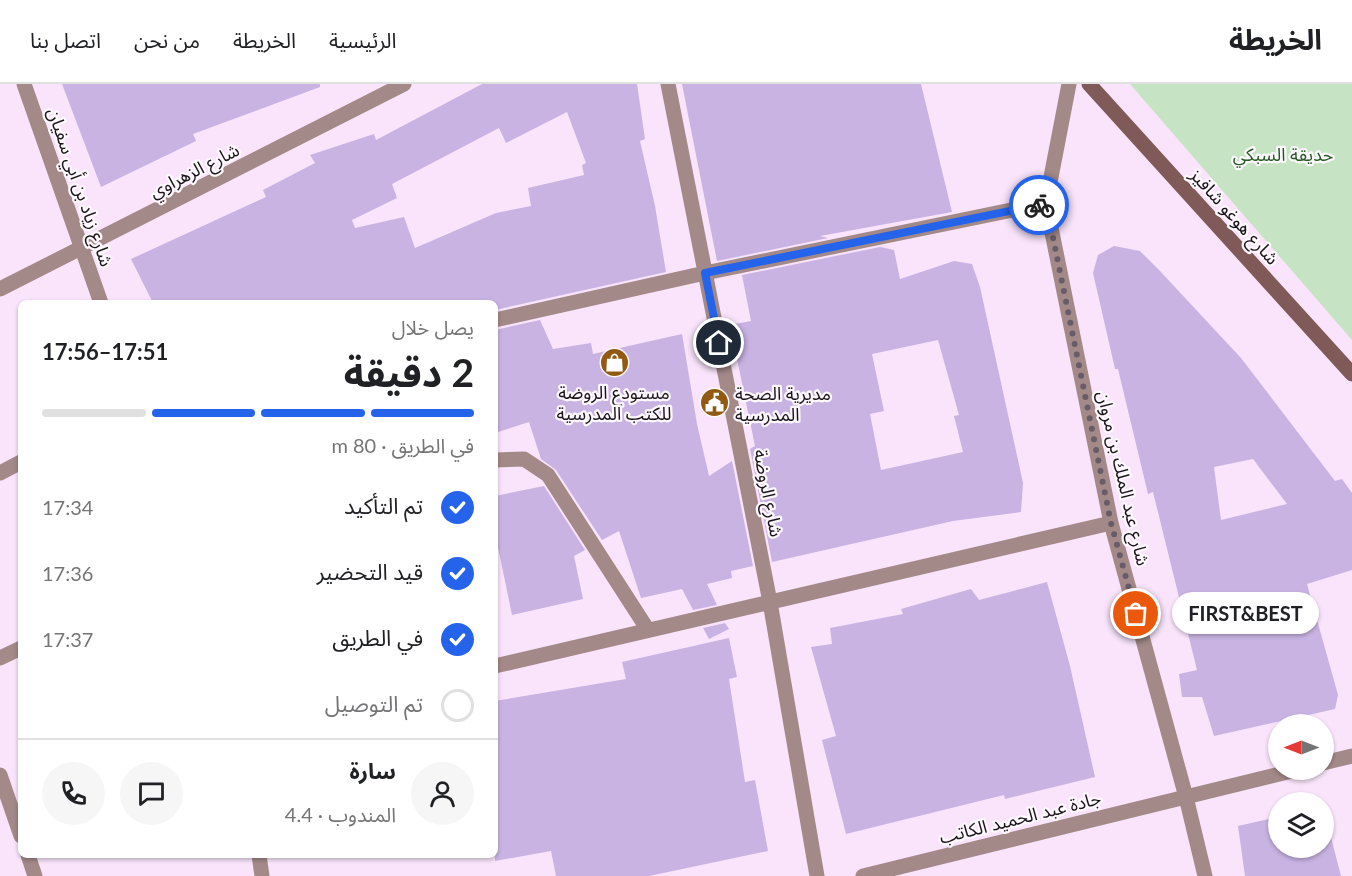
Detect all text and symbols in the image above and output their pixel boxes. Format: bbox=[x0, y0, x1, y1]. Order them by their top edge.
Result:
text: الخريطة bbox=[1229, 22, 1322, 56]
text: اتصل بنا bbox=[30, 27, 101, 52]
text: من نحن bbox=[134, 27, 200, 52]
text: الخريطة bbox=[233, 27, 296, 52]
text: الرئيسية bbox=[329, 27, 396, 52]
street label: شارع زياد بن أبي سفيان bbox=[40, 105, 118, 271]
street label: شارع الزهراوي bbox=[145, 138, 245, 206]
park label: حديقة السبكي bbox=[1233, 143, 1333, 168]
street label: شارع هوغو شافيز bbox=[1182, 163, 1284, 271]
courier bbox=[1009, 175, 1069, 235]
icon: bike bbox=[1023, 189, 1056, 222]
text: يصل خلال bbox=[392, 315, 474, 339]
pin bbox=[693, 317, 744, 368]
icon: home bbox=[702, 326, 735, 359]
text: 17:51–17:56 bbox=[42, 338, 168, 365]
shop icon: مستودع الروضة للكتب المدرسية bbox=[598, 347, 630, 379]
text: 2 دقيقة bbox=[344, 349, 474, 395]
place label: مستودع الروضة للكتب المدرسية bbox=[557, 381, 671, 425]
place label: مديرية الصحة المدرسية bbox=[735, 382, 831, 426]
public building icon: مديرية الصحة المدرسية bbox=[698, 387, 730, 419]
street label: شارع عبد الملك بن مروان bbox=[1089, 388, 1155, 569]
text: في الطريق · 80 m bbox=[331, 433, 474, 457]
street label: شارع الروضة bbox=[746, 447, 788, 539]
icon: check bbox=[441, 491, 474, 524]
text: تم التأكيد bbox=[344, 492, 423, 519]
text: 17:34 bbox=[42, 495, 93, 519]
icon: check bbox=[441, 557, 474, 590]
text: قيد التحضير bbox=[317, 558, 423, 585]
text: 17:36 bbox=[42, 561, 93, 585]
pin bbox=[1110, 588, 1161, 639]
callout: FIRST&BEST bbox=[1172, 593, 1319, 635]
icon: bag bbox=[1119, 597, 1152, 630]
text: FIRST&BEST bbox=[1188, 601, 1303, 625]
icon: check bbox=[441, 623, 474, 656]
text: في الطريق bbox=[332, 624, 423, 651]
text: 17:37 bbox=[42, 627, 93, 651]
text: تم التوصيل bbox=[325, 690, 423, 717]
north arrow bbox=[1268, 714, 1334, 780]
map controls bbox=[1268, 714, 1334, 858]
text: سارة bbox=[350, 757, 396, 784]
button: phone bbox=[42, 762, 105, 825]
button: chat bbox=[120, 762, 183, 825]
button: person bbox=[411, 762, 474, 825]
street label: جادة عبد الحميد الكاتب bbox=[937, 786, 1103, 848]
button: layers bbox=[1268, 792, 1334, 858]
text: المندوب · 4.4 bbox=[285, 802, 396, 826]

